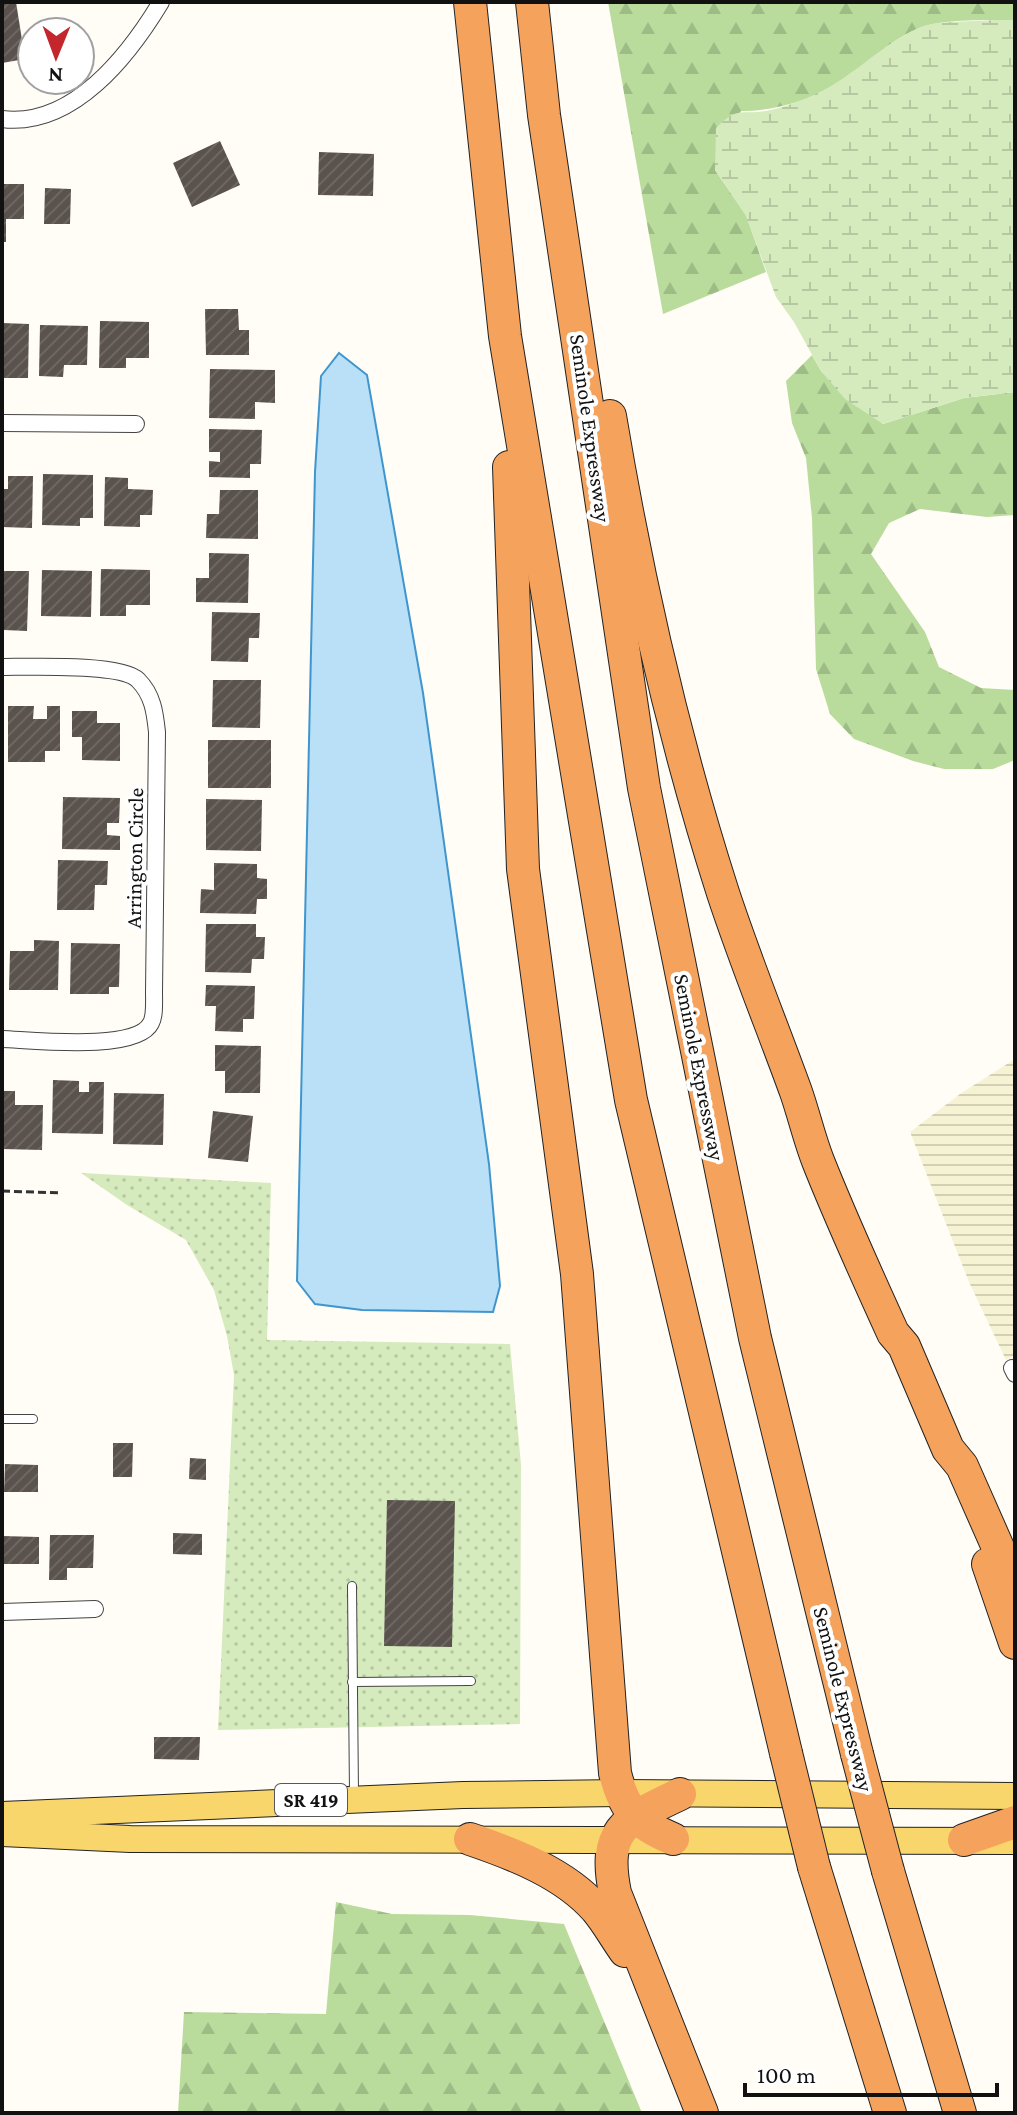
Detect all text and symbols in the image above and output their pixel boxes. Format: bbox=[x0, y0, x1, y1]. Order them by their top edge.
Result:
north arrow bbox=[16, 16, 96, 96]
text: N bbox=[48, 63, 63, 88]
street label: Seminole Expressway bbox=[565, 332, 616, 525]
street label: Arrington Circle bbox=[121, 787, 148, 929]
street label: Seminole Expressway bbox=[669, 972, 730, 1163]
street label: Seminole Expressway bbox=[808, 1604, 879, 1795]
road number: SR 419 bbox=[275, 1784, 347, 1816]
scale bar bbox=[745, 2047, 997, 2097]
text: 100 m bbox=[757, 2061, 816, 2088]

